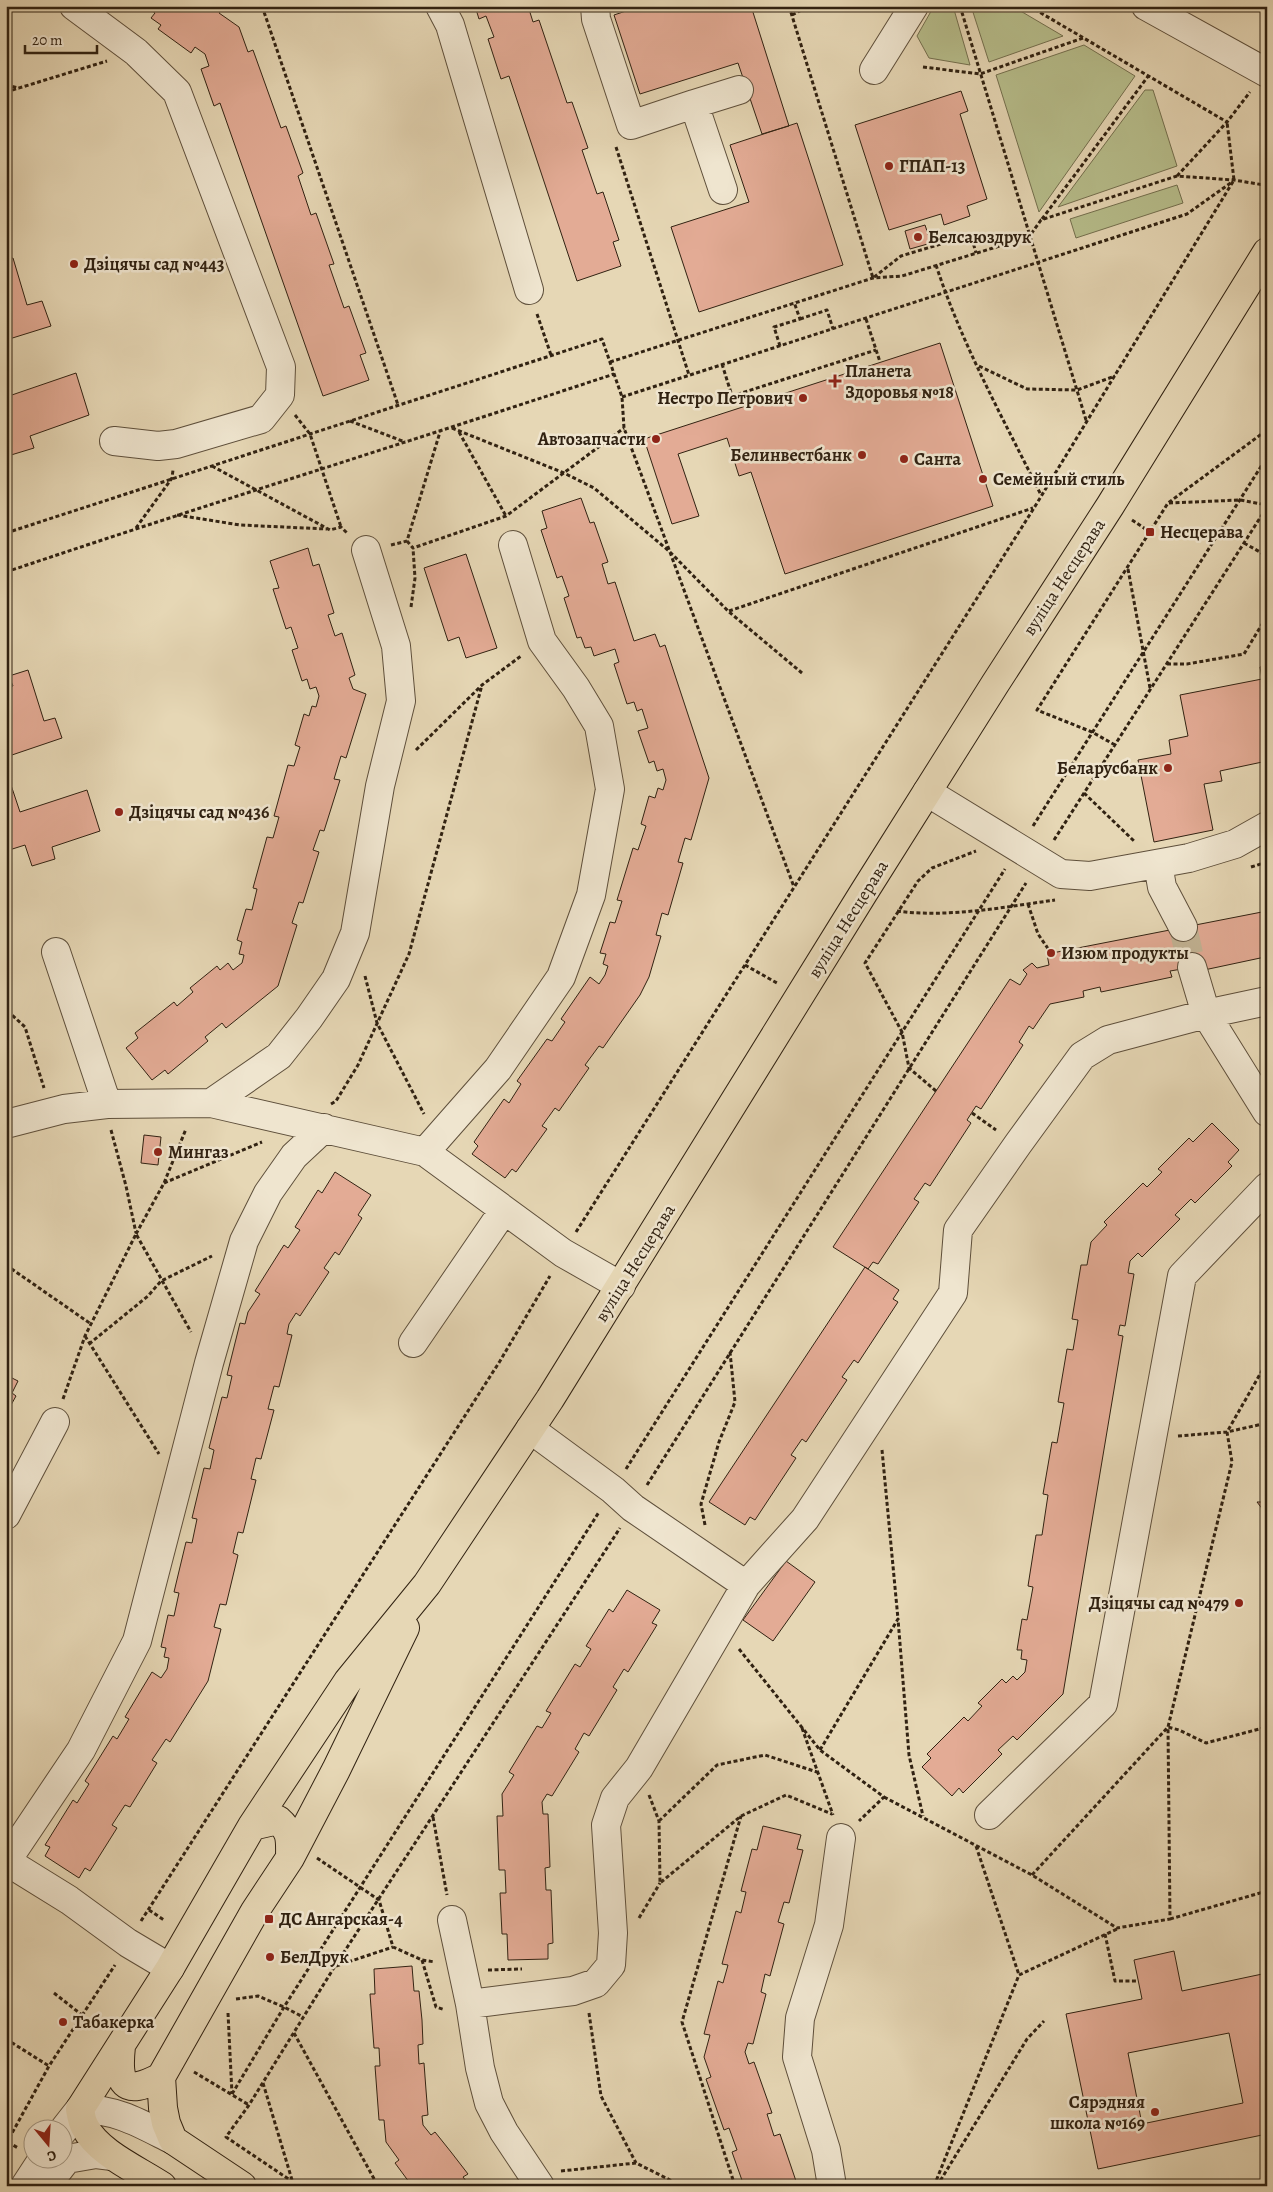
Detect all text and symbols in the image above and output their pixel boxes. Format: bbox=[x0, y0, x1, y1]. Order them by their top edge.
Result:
scale bar bbox=[25, 22, 98, 54]
text: 20 m bbox=[32, 30, 63, 50]
place label: ГПАП-13 bbox=[899, 154, 966, 178]
marker: ГПАП-13 bbox=[883, 160, 895, 172]
place label: Белсаюздрук bbox=[928, 225, 1032, 249]
marker: Белсаюздрук bbox=[912, 231, 924, 243]
place label: Дзіцячы сад №443 bbox=[84, 252, 225, 276]
marker: Дзіцячы сад №443 bbox=[68, 258, 80, 270]
place label: Планета Здоровья №18 bbox=[845, 359, 954, 404]
marker: Планета Здоровья №18 bbox=[829, 375, 841, 387]
place label: Нестро Петрович bbox=[657, 386, 793, 410]
marker: Нестро Петрович bbox=[797, 392, 809, 404]
place label: Автозапчасти bbox=[537, 427, 646, 451]
marker: Автозапчасти bbox=[650, 433, 662, 445]
place label: Белинвестбанк bbox=[730, 443, 852, 467]
place label: Санта bbox=[914, 447, 961, 471]
marker: Белинвестбанк bbox=[856, 449, 868, 461]
marker: Санта bbox=[898, 453, 910, 465]
place label: Семейный стиль bbox=[993, 467, 1125, 491]
marker: Семейный стиль bbox=[977, 473, 989, 485]
street label: вуліца Несцерава bbox=[1017, 513, 1111, 640]
place label: Несцерава bbox=[1160, 520, 1244, 544]
marker: Несцерава bbox=[1144, 526, 1156, 538]
place label: Беларусбанк bbox=[1057, 756, 1158, 780]
marker: Беларусбанк bbox=[1162, 762, 1174, 774]
place label: Дзіцячы сад №436 bbox=[129, 800, 269, 824]
marker: Дзіцячы сад №436 bbox=[113, 806, 125, 818]
street label: вуліца Несцерава bbox=[802, 855, 894, 982]
place label: Изюм продукты bbox=[1061, 941, 1189, 965]
marker: Изюм продукты bbox=[1045, 947, 1057, 959]
place label: Мингаз bbox=[168, 1140, 229, 1164]
marker: Мингаз bbox=[152, 1146, 164, 1158]
street label: вуліца Несцерава bbox=[589, 1199, 681, 1326]
place label: Дзіцячы сад №479 bbox=[1089, 1591, 1229, 1615]
marker: Дзіцячы сад №479 bbox=[1233, 1597, 1245, 1609]
place label: ДС Ангарская-4 bbox=[279, 1907, 403, 1931]
marker: ДС Ангарская-4 bbox=[263, 1913, 275, 1925]
place label: БелДрук bbox=[280, 1945, 349, 1969]
marker: БелДрук bbox=[264, 1951, 276, 1963]
place label: Табакерка bbox=[73, 2010, 155, 2034]
marker: Табакерка bbox=[57, 2016, 69, 2028]
place label: Сярэдняя школа №169 bbox=[1050, 2090, 1145, 2135]
marker: Сярэдняя школа №169 bbox=[1149, 2106, 1161, 2118]
north arrow bbox=[22, 2120, 72, 2170]
text: С bbox=[44, 2146, 59, 2166]

